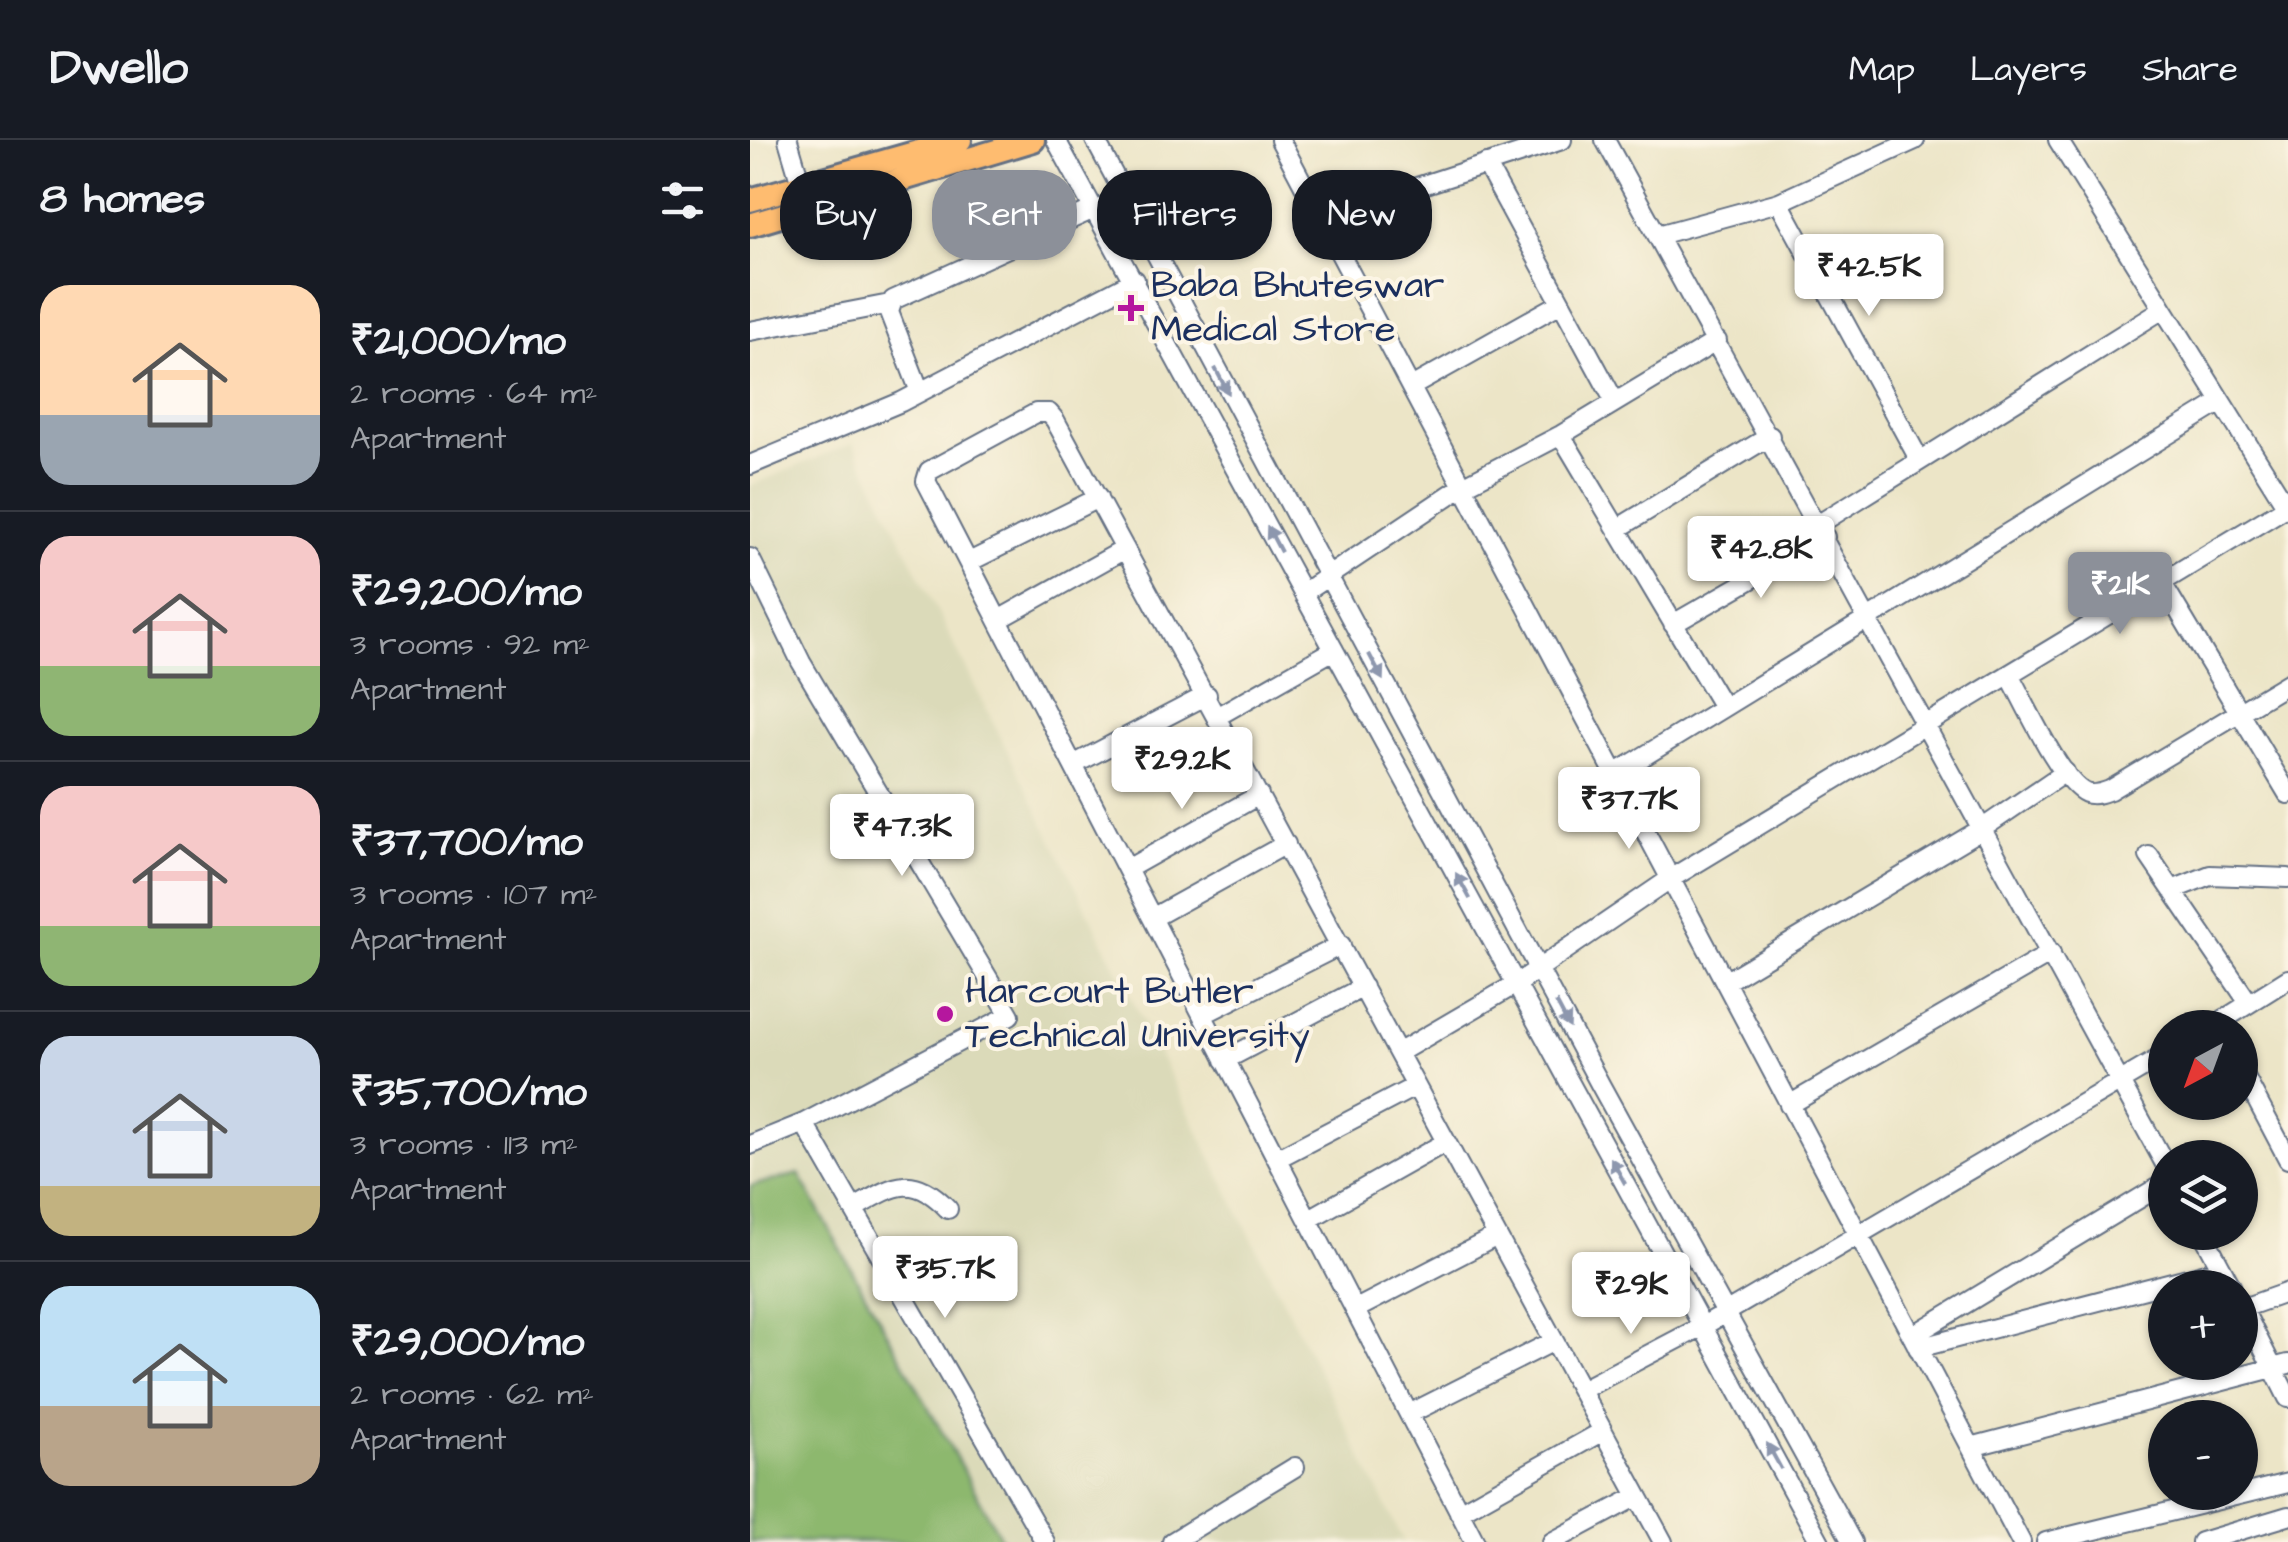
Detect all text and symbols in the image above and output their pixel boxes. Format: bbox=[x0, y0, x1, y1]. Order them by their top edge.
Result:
text: Dwello bbox=[50, 36, 188, 102]
text: Map bbox=[1849, 45, 1915, 94]
text: Layers bbox=[1970, 45, 2087, 94]
text: Share bbox=[2142, 45, 2238, 94]
chip: Buy bbox=[780, 170, 912, 260]
chip: Rent bbox=[932, 170, 1077, 260]
chip: Filters bbox=[1097, 170, 1272, 260]
chip: New bbox=[1292, 170, 1432, 260]
text: 8 homes bbox=[40, 171, 205, 229]
icon: filters bbox=[655, 173, 710, 228]
pin: ₹42.5K bbox=[1788, 234, 1950, 319]
text: ₹42.5K bbox=[1817, 244, 1921, 289]
place label: Baba Bhuteswar Medical Store bbox=[1151, 260, 1444, 356]
marker: Baba Bhuteswar Medical Store bbox=[1120, 297, 1142, 319]
text: ₹21,000/mo bbox=[350, 313, 566, 371]
icon: home bbox=[120, 325, 240, 445]
one-way arrow bbox=[1214, 367, 1231, 396]
text: 2 rooms · 64 m² bbox=[350, 371, 597, 416]
text: Apartment bbox=[350, 416, 506, 461]
pin: ₹42.8K bbox=[1680, 516, 1842, 601]
one-way arrow bbox=[1265, 524, 1282, 553]
text: ₹42.8K bbox=[1709, 526, 1813, 571]
pin: ₹21K bbox=[2061, 552, 2179, 637]
text: ₹21K bbox=[2090, 562, 2150, 607]
text: ₹29,200/mo bbox=[350, 564, 582, 622]
icon: home bbox=[120, 576, 240, 696]
text: 3 rooms · 92 m² bbox=[350, 622, 590, 667]
one-way arrow bbox=[1367, 653, 1384, 682]
text: Apartment bbox=[350, 667, 506, 712]
pin: ₹29.2K bbox=[1101, 727, 1263, 812]
text: ₹29.2K bbox=[1133, 737, 1231, 782]
pin: ₹37.7K bbox=[1548, 767, 1710, 852]
text: ₹37.7K bbox=[1580, 777, 1678, 822]
pin: ₹47.3K bbox=[821, 794, 983, 879]
text: ₹47.3K bbox=[852, 804, 952, 849]
text: ₹37,700/mo bbox=[350, 814, 583, 872]
icon: home bbox=[120, 826, 240, 946]
one-way arrow bbox=[1454, 871, 1471, 900]
text: 3 rooms · 107 m² bbox=[350, 872, 598, 917]
text: Apartment bbox=[350, 917, 506, 962]
place label: Harcourt Butler Technical University bbox=[965, 966, 1310, 1063]
one-way arrow bbox=[1555, 1001, 1572, 1030]
marker: Harcourt Butler Technical University bbox=[934, 1003, 956, 1025]
north arrow bbox=[2148, 1010, 2258, 1120]
map controls bbox=[2148, 1010, 2258, 1510]
text: ₹35,700/mo bbox=[350, 1064, 587, 1122]
icon: home bbox=[120, 1076, 240, 1196]
text: 3 rooms · 113 m² bbox=[350, 1122, 578, 1167]
button: layers bbox=[2148, 1140, 2258, 1250]
one-way arrow bbox=[1610, 1157, 1628, 1185]
text: Apartment bbox=[350, 1167, 506, 1212]
pin: ₹35.7K bbox=[864, 1236, 1026, 1321]
text: ₹35.7K bbox=[895, 1246, 995, 1291]
pin: ₹29K bbox=[1572, 1252, 1690, 1337]
text: ₹29K bbox=[1594, 1262, 1668, 1307]
button: + bbox=[2148, 1270, 2258, 1380]
text: ₹29,000/mo bbox=[350, 1314, 584, 1372]
icon: home bbox=[120, 1326, 240, 1446]
text: 2 rooms · 62 m² bbox=[350, 1372, 594, 1417]
button: − bbox=[2148, 1400, 2258, 1510]
text: Apartment bbox=[350, 1417, 506, 1462]
one-way arrow bbox=[1765, 1442, 1782, 1471]

